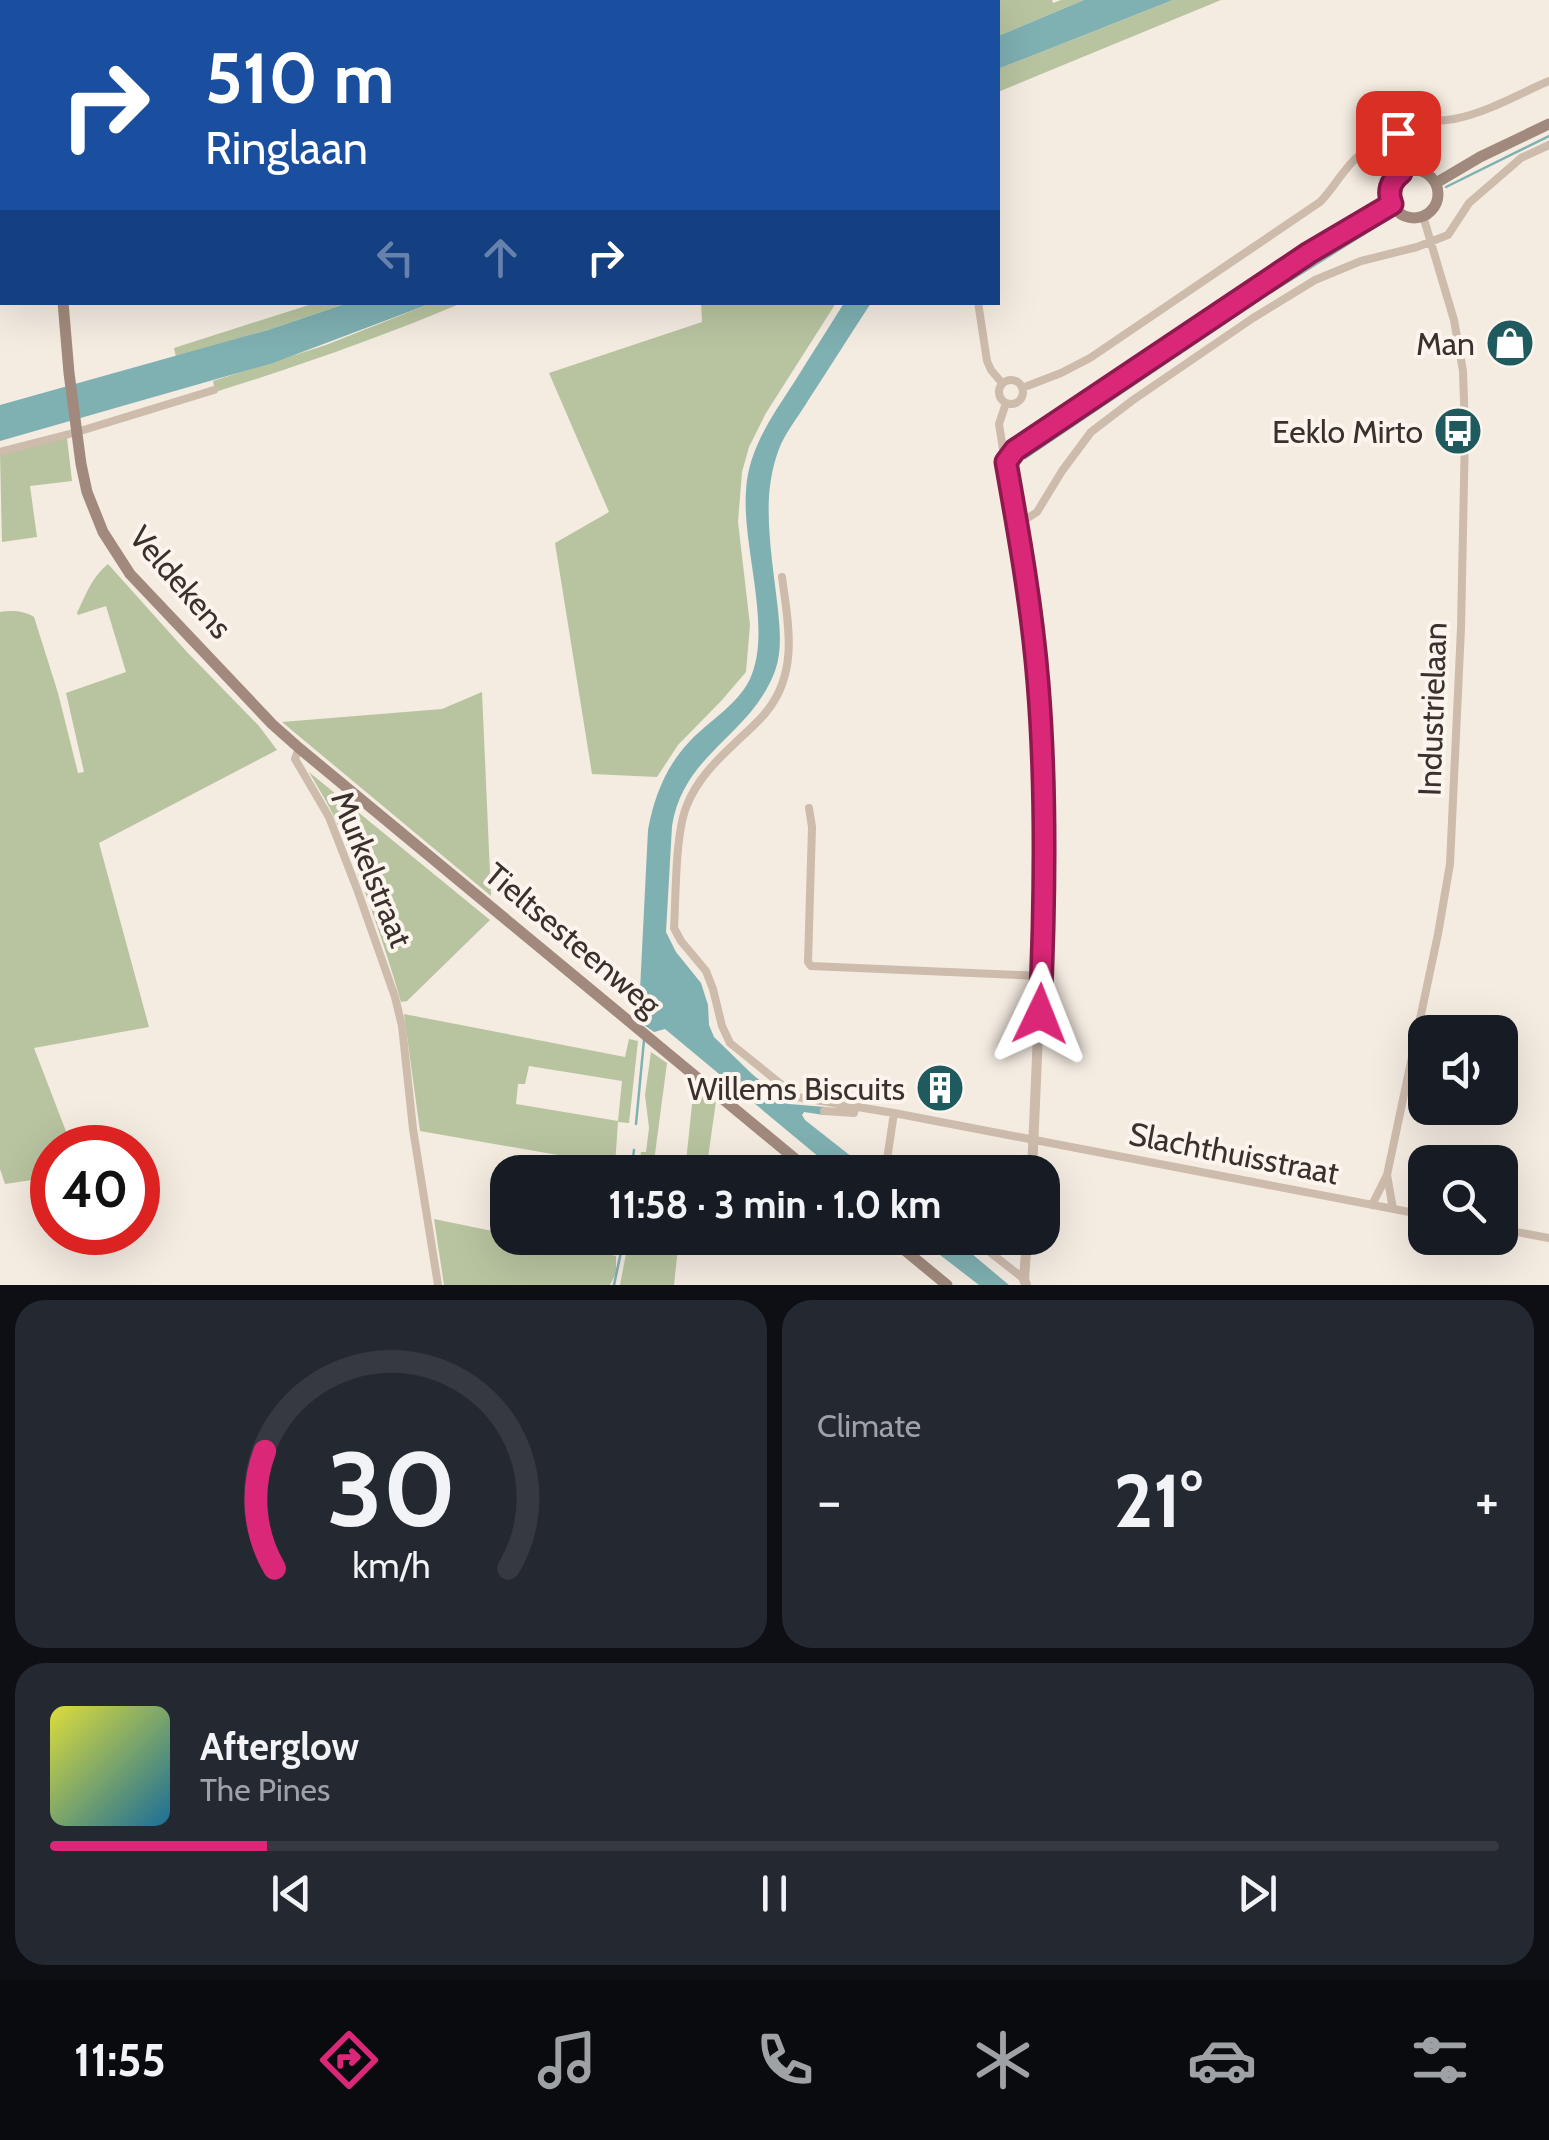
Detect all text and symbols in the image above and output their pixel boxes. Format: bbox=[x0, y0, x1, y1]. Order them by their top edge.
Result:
text: 510 m bbox=[205, 35, 394, 121]
icon: right bbox=[40, 40, 170, 170]
pin bbox=[1356, 91, 1441, 176]
icon: arrive bbox=[1371, 106, 1426, 161]
text: Ringlaan bbox=[205, 121, 368, 175]
icon: left bbox=[368, 230, 423, 285]
icon: ahead bbox=[473, 230, 528, 285]
icon: right bbox=[578, 230, 633, 285]
shop icon: Man bbox=[1484, 317, 1536, 369]
place label: Man bbox=[1416, 324, 1475, 363]
bus stop icon: Eeklo Mirto bbox=[1432, 405, 1484, 457]
place label: Eeklo Mirto bbox=[1272, 412, 1423, 451]
street label: Veldekens bbox=[121, 518, 241, 646]
street label: Industrielaan bbox=[1409, 621, 1455, 797]
street label: Murkelstraat bbox=[323, 785, 421, 953]
street label: Tieltsesteenweg bbox=[477, 854, 670, 1024]
position arrow bbox=[988, 962, 1092, 1066]
map controls bbox=[1408, 1015, 1518, 1255]
button: sound bbox=[1408, 1015, 1518, 1125]
building icon: Willems Biscuits bbox=[914, 1062, 966, 1114]
place label: Willems Biscuits bbox=[687, 1069, 905, 1108]
street label: Slachthuisstraat bbox=[1126, 1114, 1343, 1193]
speed limit sign: 40 bbox=[30, 1125, 160, 1255]
button: search bbox=[1408, 1145, 1518, 1255]
text: 11:58 · 3 min · 1.0 km bbox=[609, 1181, 941, 1228]
text: Climate bbox=[817, 1406, 921, 1445]
text: 30 bbox=[326, 1426, 456, 1552]
text: 21° bbox=[1113, 1455, 1203, 1546]
text: − bbox=[817, 1467, 841, 1534]
text: + bbox=[1475, 1467, 1499, 1534]
text: km/h bbox=[352, 1544, 430, 1587]
text: Afterglow bbox=[200, 1723, 359, 1770]
text: The Pines bbox=[200, 1770, 330, 1809]
icon: previous bbox=[264, 1866, 319, 1921]
icon: pause bbox=[747, 1866, 802, 1921]
icon: next bbox=[1230, 1866, 1285, 1921]
icon: directions bbox=[314, 2025, 384, 2095]
icon: music bbox=[532, 2025, 602, 2095]
icon: phone bbox=[750, 2025, 820, 2095]
icon: climate bbox=[968, 2025, 1038, 2095]
icon: car bbox=[1187, 2025, 1257, 2095]
icon: filters bbox=[1405, 2025, 1475, 2095]
text: 11:55 bbox=[74, 2033, 166, 2087]

